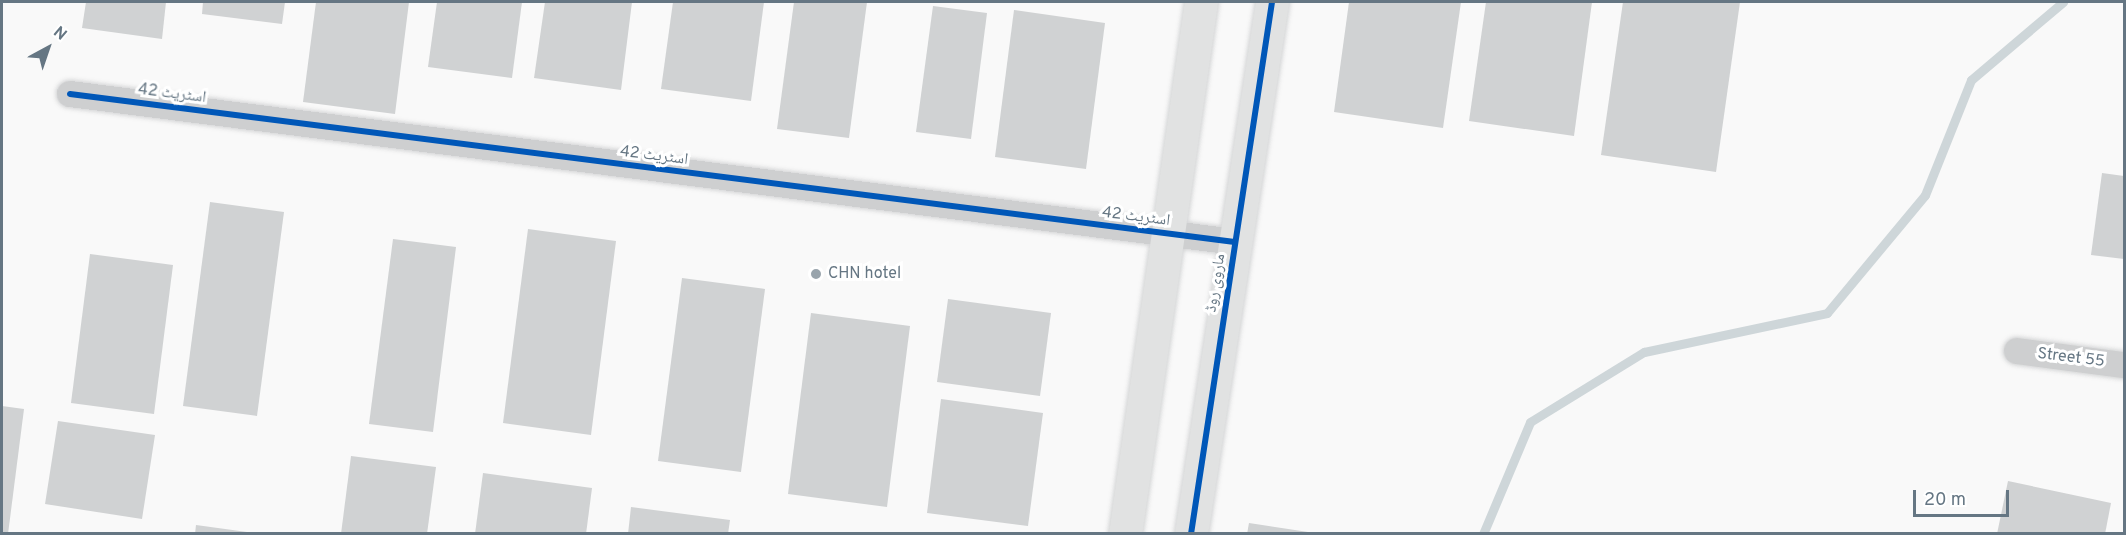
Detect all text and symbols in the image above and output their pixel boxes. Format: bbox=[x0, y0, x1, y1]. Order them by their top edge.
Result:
north arrow bbox=[18, 18, 78, 78]
text: N bbox=[49, 23, 70, 46]
street label: اسٹریٹ 42 bbox=[137, 80, 207, 108]
street label: اسٹریٹ 42 bbox=[619, 142, 689, 170]
street label: اسٹریٹ 42 bbox=[1101, 203, 1171, 231]
street label: ماروی روڈ bbox=[1202, 252, 1230, 314]
place label: CHN hotel bbox=[828, 264, 901, 284]
marker: CHN hotel bbox=[809, 267, 823, 281]
street label: Street 55 bbox=[2036, 344, 2106, 372]
scale bar bbox=[1916, 478, 2012, 516]
text: 20 m bbox=[1924, 489, 1966, 512]

